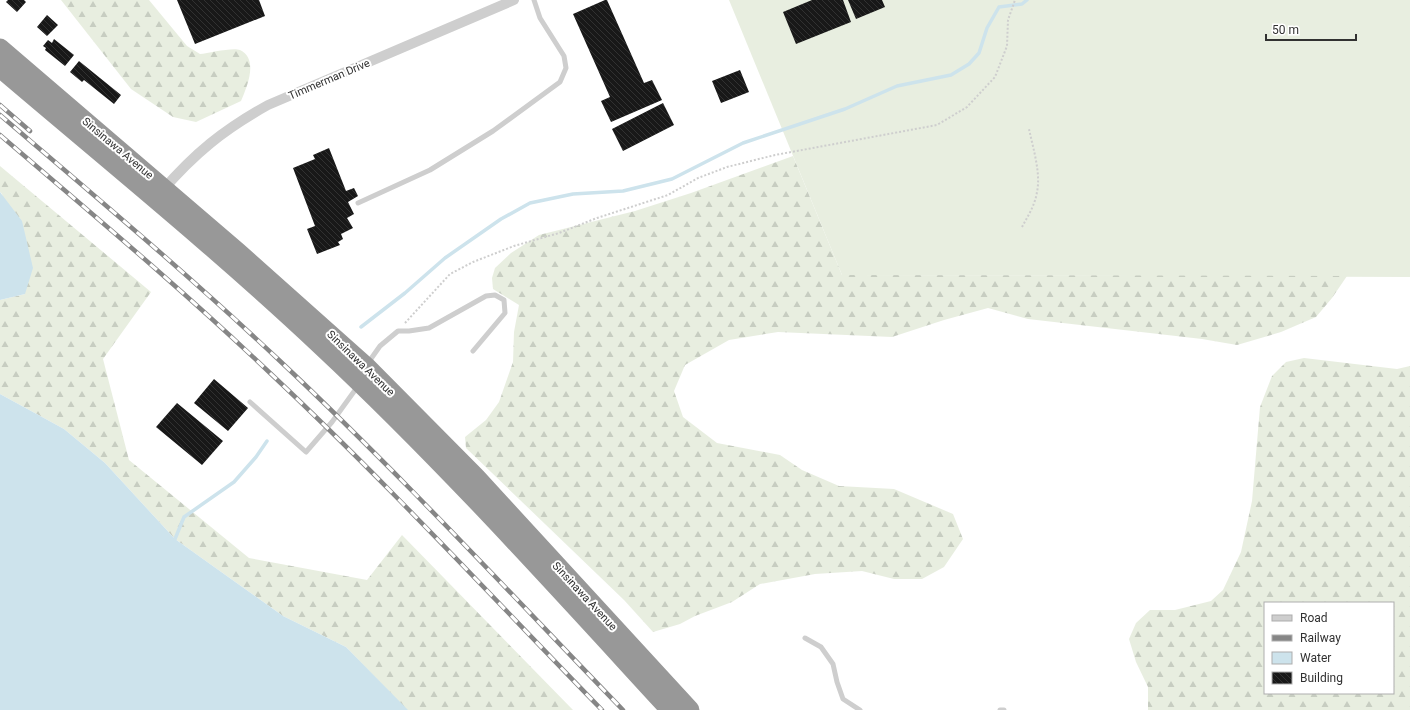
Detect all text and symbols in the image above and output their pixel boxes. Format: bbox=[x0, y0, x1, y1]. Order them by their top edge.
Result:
scale bar bbox=[1266, 16, 1356, 42]
text: 50 m bbox=[1272, 23, 1299, 37]
street label: Timmerman Drive bbox=[286, 56, 372, 102]
street label: Sinsinawa Avenue bbox=[80, 115, 156, 182]
street label: Sinsinawa Avenue bbox=[324, 328, 397, 399]
street label: Sinsinawa Avenue bbox=[550, 559, 620, 633]
legend bbox=[1264, 602, 1394, 694]
text: Road bbox=[1300, 611, 1328, 625]
text: Railway bbox=[1300, 631, 1341, 645]
text: Water bbox=[1300, 651, 1331, 665]
text: Building bbox=[1300, 671, 1343, 685]

